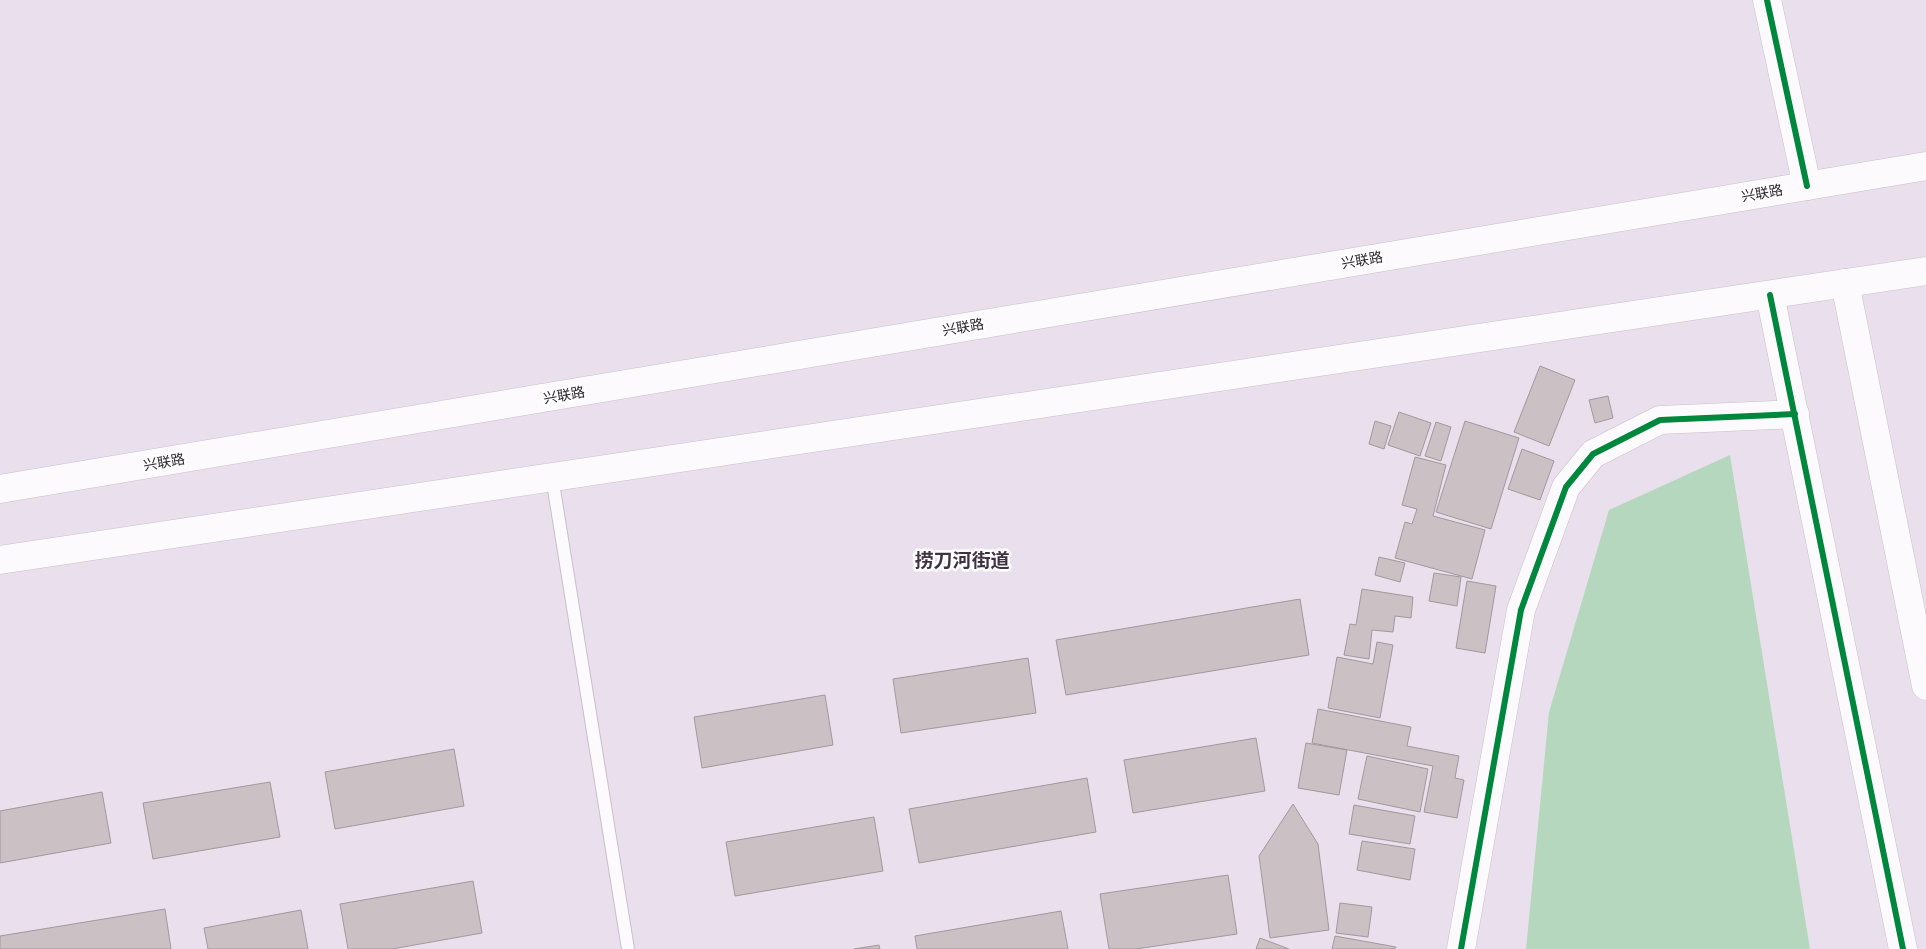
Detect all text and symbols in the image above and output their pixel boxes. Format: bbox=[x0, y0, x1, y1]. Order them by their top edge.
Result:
street label: 兴联路 bbox=[1740, 181, 1784, 205]
street label: 兴联路 bbox=[1340, 248, 1384, 272]
street label: 兴联路 bbox=[941, 315, 985, 339]
street label: 兴联路 bbox=[542, 383, 586, 407]
street label: 兴联路 bbox=[142, 450, 186, 474]
district label: 捞刀河街道 bbox=[914, 549, 1010, 571]

